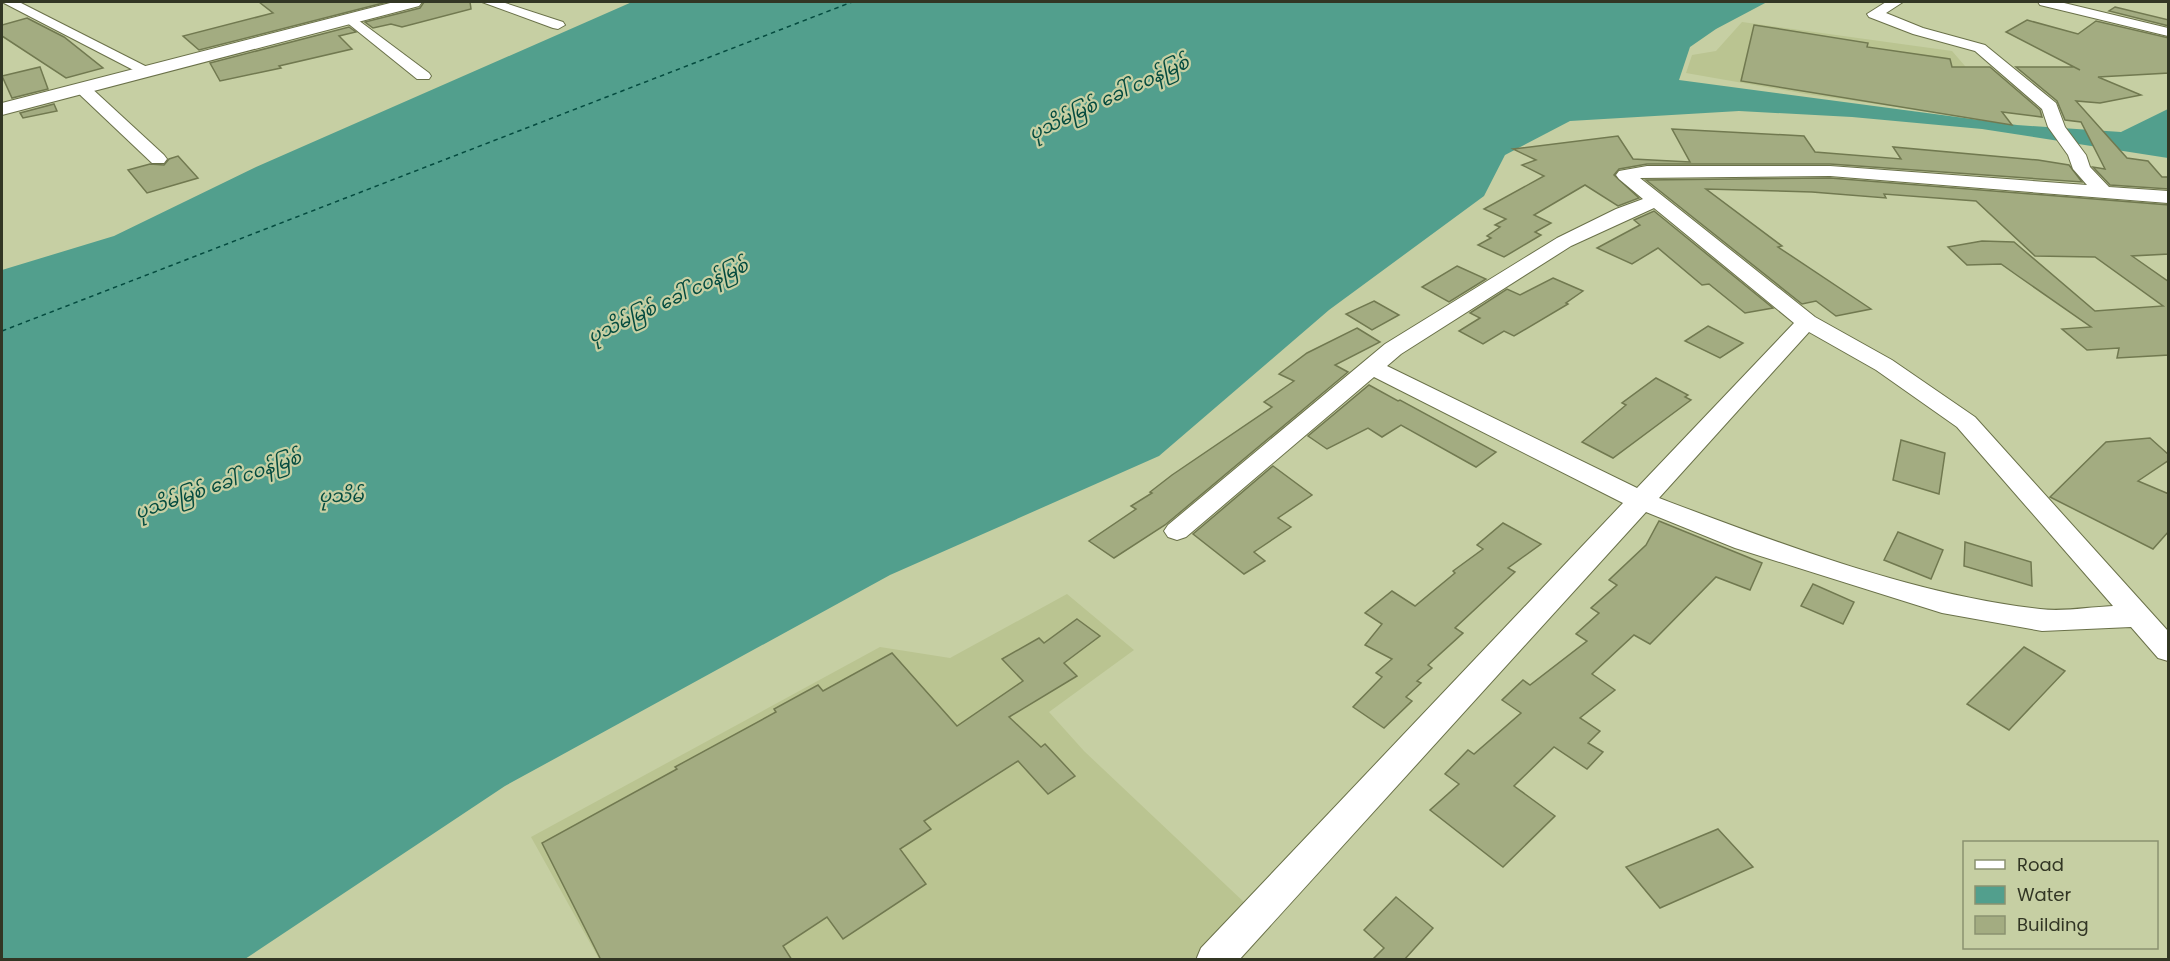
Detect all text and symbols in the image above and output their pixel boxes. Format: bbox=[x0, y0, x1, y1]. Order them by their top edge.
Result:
water label: ပုသိမ်မြစ် ခေါ် ငဝန်မြစ် bbox=[1024, 49, 1196, 148]
water label: ပုသိမ်မြစ် ခေါ် ငဝန်မြစ် bbox=[583, 252, 755, 351]
water label: ပုသိမ်မြစ် ခေါ် ငဝန်မြစ် bbox=[131, 444, 307, 528]
water label: ပုသိမ် bbox=[319, 483, 365, 511]
legend bbox=[1963, 841, 2158, 949]
text: Road bbox=[2017, 852, 2064, 877]
text: Water bbox=[2017, 882, 2071, 907]
text: Building bbox=[2017, 912, 2089, 937]

